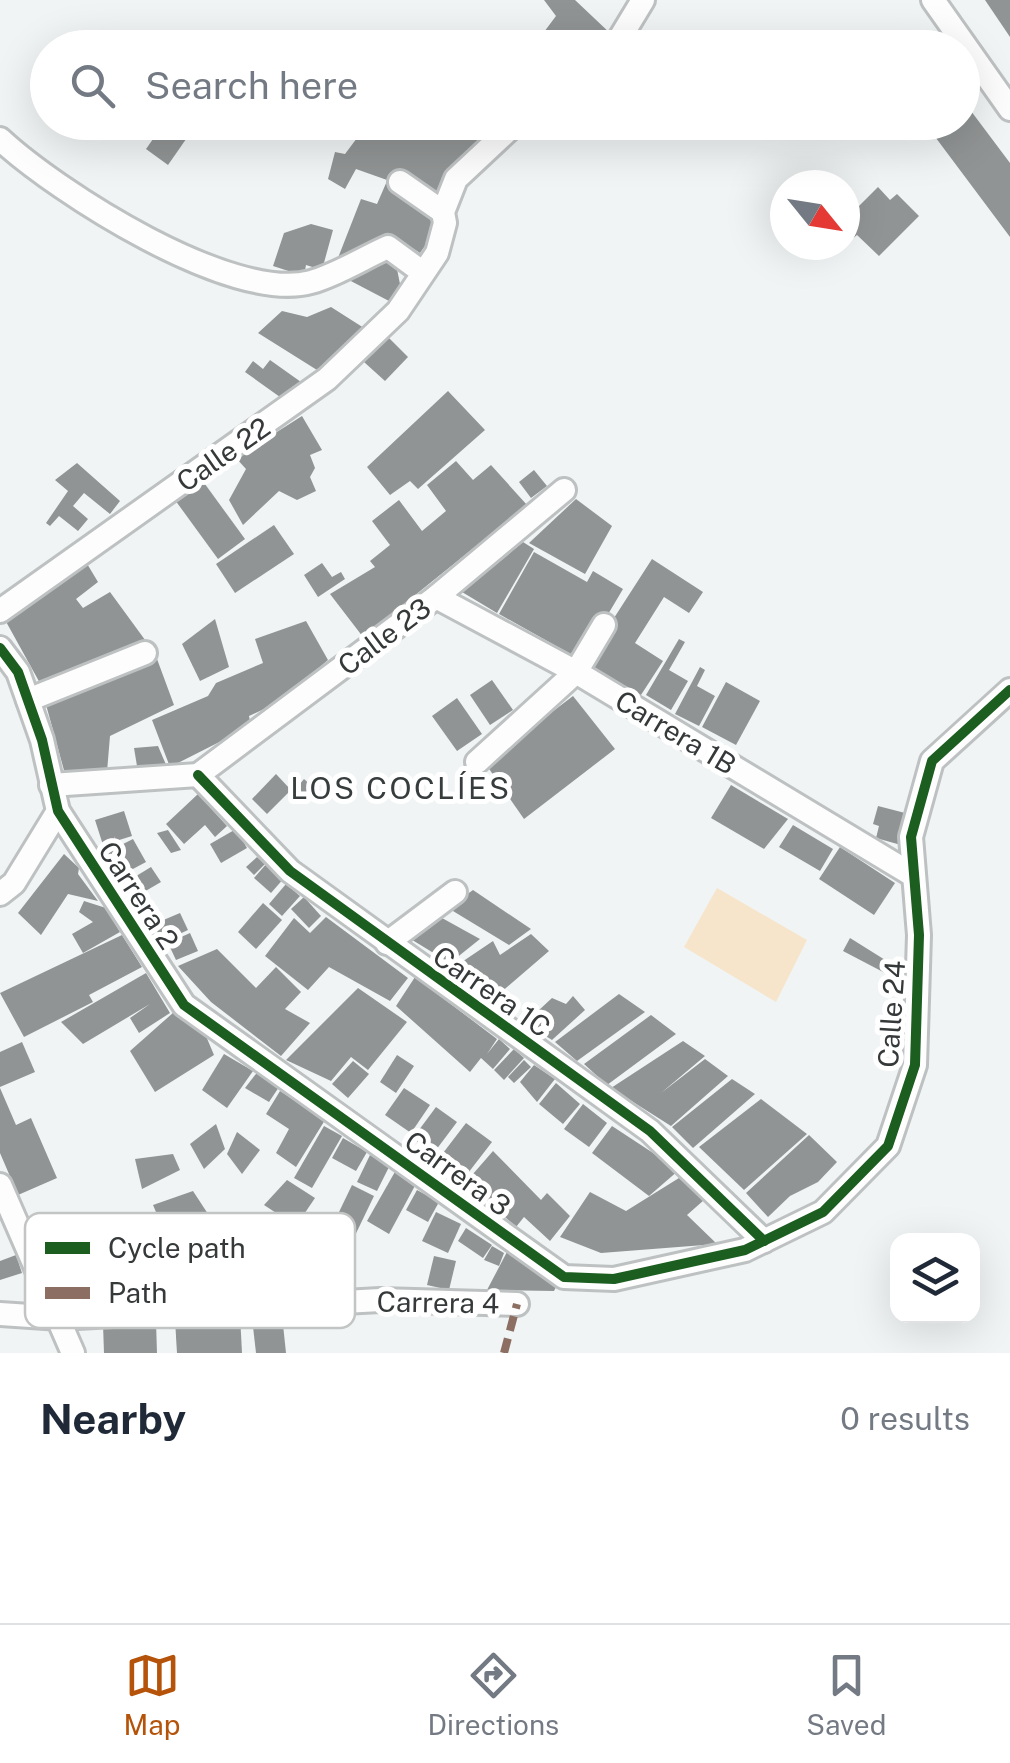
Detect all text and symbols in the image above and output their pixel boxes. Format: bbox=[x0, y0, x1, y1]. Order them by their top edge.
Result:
search box bbox=[30, 30, 980, 140]
icon: search bbox=[65, 58, 120, 113]
text: Search here bbox=[145, 63, 358, 108]
north arrow bbox=[770, 170, 860, 260]
street label: Calle 22 bbox=[170, 410, 276, 498]
street label: Calle 23 bbox=[331, 591, 437, 681]
street label: Carrera 1B bbox=[610, 683, 742, 781]
district label: LOS COCLÍES bbox=[290, 770, 512, 806]
street label: Carrera 2 bbox=[92, 835, 186, 955]
street label: Carrera 1C bbox=[427, 939, 557, 1043]
street label: Calle 24 bbox=[871, 959, 911, 1069]
street label: Carrera 3 bbox=[399, 1124, 517, 1222]
legend bbox=[25, 1213, 355, 1328]
text: Cycle path bbox=[108, 1231, 246, 1264]
map controls bbox=[890, 1233, 980, 1323]
button: layers bbox=[890, 1233, 980, 1323]
text: Path bbox=[108, 1276, 167, 1309]
street label: Carrera 4 bbox=[377, 1284, 499, 1320]
text: Nearby bbox=[40, 1394, 186, 1443]
text: 0 results bbox=[840, 1400, 970, 1437]
tab: Map bbox=[124, 1648, 180, 1741]
tab: Directions bbox=[428, 1648, 559, 1741]
tab: Saved bbox=[806, 1648, 886, 1741]

